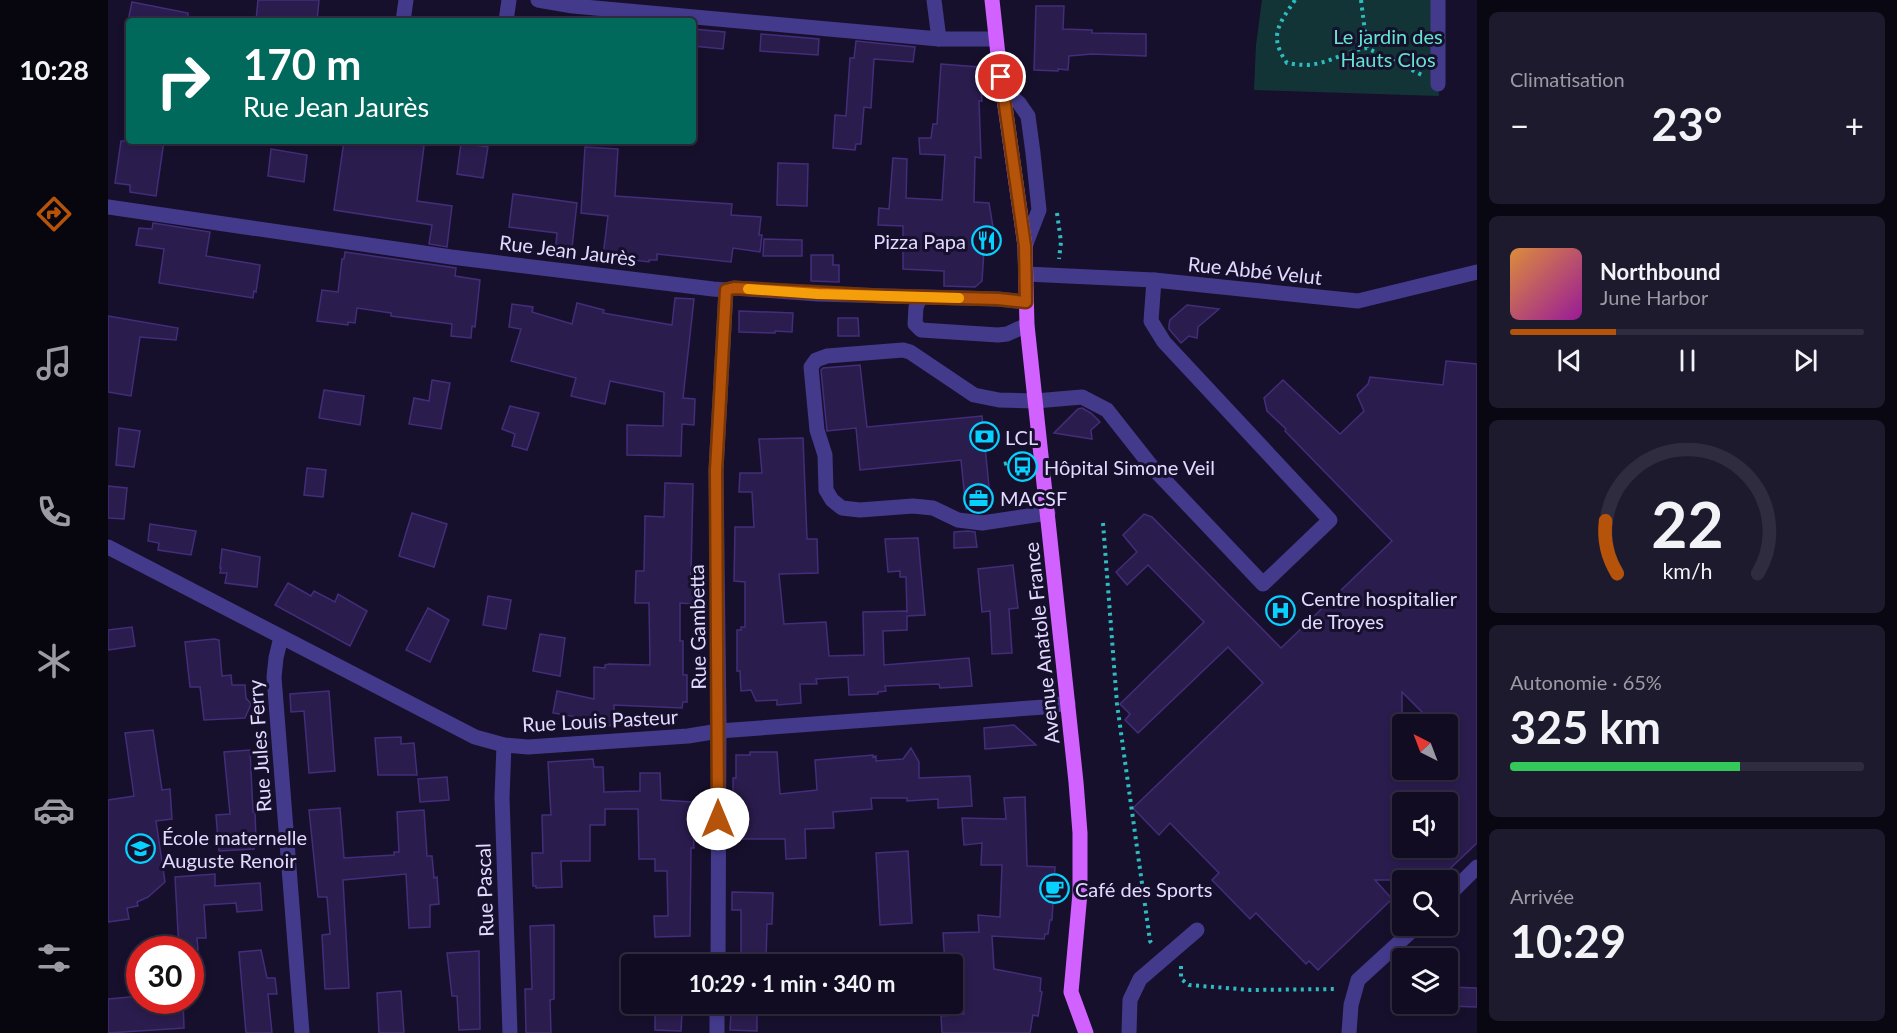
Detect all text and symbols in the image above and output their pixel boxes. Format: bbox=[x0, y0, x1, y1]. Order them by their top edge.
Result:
park label: Le jardin des Hauts Clos bbox=[1333, 24, 1443, 71]
text: 170 m bbox=[243, 39, 361, 89]
icon: right bbox=[144, 42, 222, 120]
pin bbox=[975, 51, 1026, 102]
text: 10:28 bbox=[19, 53, 89, 86]
icon: arrive bbox=[984, 60, 1017, 93]
text: Climatisation bbox=[1510, 67, 1625, 91]
text: Rue Jean Jaurès bbox=[243, 90, 429, 123]
text: 23° bbox=[1652, 97, 1722, 151]
text: − bbox=[1510, 105, 1529, 145]
text: + bbox=[1845, 105, 1864, 145]
icon: directions bbox=[33, 193, 75, 235]
restaurant icon: Pizza Papa bbox=[971, 225, 1003, 257]
place label: Pizza Papa bbox=[873, 229, 966, 253]
street label: Rue Jean Jaurès bbox=[498, 230, 638, 270]
street label: Rue Abbé Velut bbox=[1187, 251, 1323, 289]
text: Northbound bbox=[1600, 258, 1720, 285]
text: June Harbor bbox=[1600, 285, 1708, 309]
icon: music bbox=[33, 342, 75, 384]
icon: previous bbox=[1553, 344, 1586, 377]
icon: pause bbox=[1671, 344, 1704, 377]
icon: next bbox=[1789, 344, 1822, 377]
bank icon: LCL bbox=[968, 421, 1000, 453]
place label: LCL bbox=[1005, 425, 1038, 449]
bus stop icon: Hôpital Simone Veil bbox=[1007, 451, 1039, 483]
place label: Hôpital Simone Veil bbox=[1044, 455, 1215, 479]
office icon: MACSF bbox=[963, 482, 995, 514]
place label: MACSF bbox=[1000, 486, 1067, 510]
text: 22 bbox=[1651, 486, 1723, 561]
icon: phone bbox=[33, 491, 75, 533]
street label: Avenue Anatole France bbox=[1018, 541, 1064, 745]
text: km/h bbox=[1662, 558, 1712, 584]
street label: Rue Gambetta bbox=[684, 564, 710, 690]
place label: Centre hospitalier de Troyes bbox=[1301, 586, 1458, 633]
hospital icon: Centre hospitalier de Troyes bbox=[1264, 594, 1296, 626]
icon: climate bbox=[33, 640, 75, 682]
text: Autonomie · 65% bbox=[1510, 670, 1662, 694]
street label: Rue Jules Ferry bbox=[242, 678, 276, 813]
text: 325 km bbox=[1510, 700, 1661, 754]
street label: Rue Louis Pasteur bbox=[521, 704, 679, 736]
north arrow bbox=[1392, 714, 1458, 780]
map controls bbox=[1392, 714, 1458, 1014]
position arrow bbox=[686, 787, 750, 851]
icon: car bbox=[33, 789, 75, 831]
button: sound bbox=[1392, 792, 1458, 858]
place label: École maternelle Auguste Renoir bbox=[162, 825, 307, 872]
school or university icon: École maternelle Auguste Renoir bbox=[125, 832, 157, 864]
street label: Rue Pascal bbox=[470, 843, 498, 937]
button: search bbox=[1392, 870, 1458, 936]
cafe icon: Café des Sports bbox=[1038, 873, 1070, 905]
place label: Café des Sports bbox=[1075, 877, 1212, 901]
text: Arrivée bbox=[1510, 884, 1574, 908]
text: 10:29 bbox=[1510, 914, 1626, 968]
speed limit sign: 30 bbox=[126, 936, 204, 1014]
icon: filters bbox=[33, 937, 75, 979]
button: layers bbox=[1392, 948, 1458, 1014]
text: 10:29 · 1 min · 340 m bbox=[689, 970, 895, 997]

